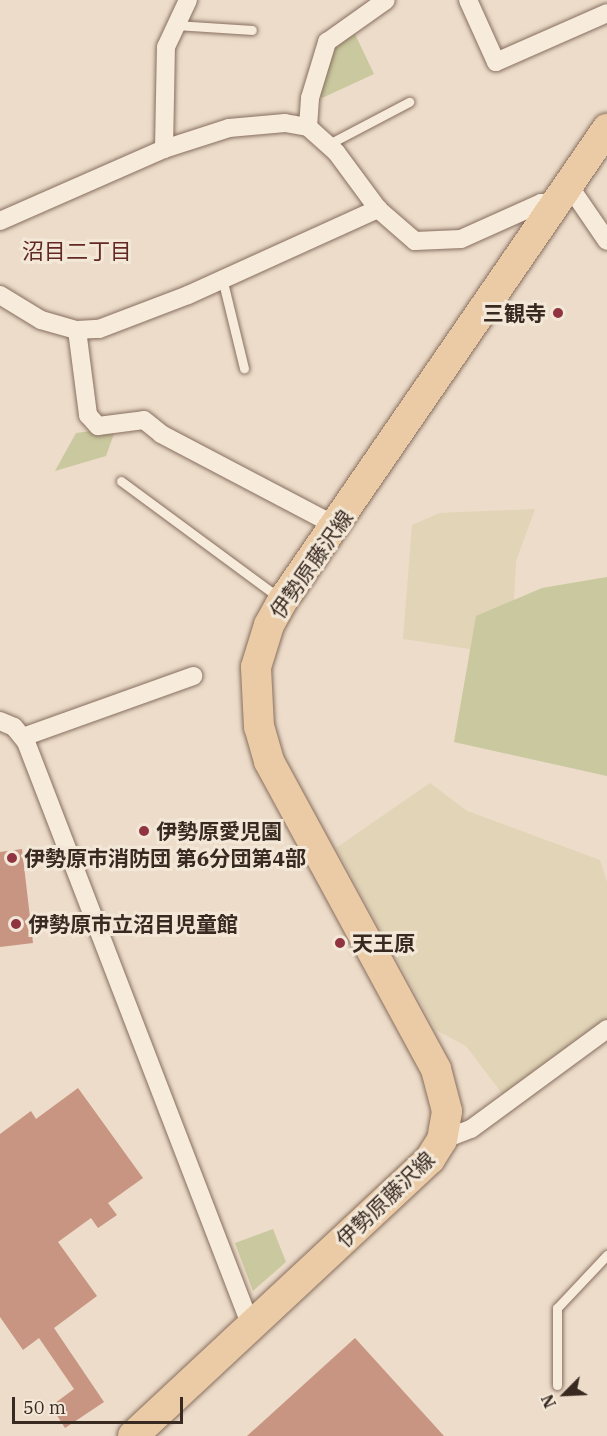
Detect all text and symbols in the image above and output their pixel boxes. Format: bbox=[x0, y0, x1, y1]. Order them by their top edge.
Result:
district label: 沼目二丁目 bbox=[22, 238, 132, 264]
place label: 三観寺 bbox=[483, 300, 546, 326]
marker: 三観寺 bbox=[551, 306, 565, 320]
street label: 伊勢原藤沢線 bbox=[265, 505, 357, 623]
place label: 伊勢原愛児園 bbox=[156, 818, 282, 844]
marker: 伊勢原愛児園 bbox=[137, 824, 151, 838]
place label: 伊勢原市消防団 第6分団第4部 bbox=[24, 845, 306, 871]
marker: 伊勢原市消防団 第6分団第4部 bbox=[5, 851, 19, 865]
place label: 伊勢原市立沼目児童館 bbox=[28, 911, 238, 937]
marker: 伊勢原市立沼目児童館 bbox=[9, 917, 23, 931]
place label: 天王原 bbox=[352, 930, 415, 956]
marker: 天王原 bbox=[333, 936, 347, 950]
street label: 伊勢原藤沢線 bbox=[331, 1146, 439, 1252]
north arrow bbox=[535, 1364, 595, 1424]
scale bar bbox=[15, 1385, 186, 1423]
text: N bbox=[537, 1391, 560, 1411]
text: 50 m bbox=[23, 1396, 66, 1419]

